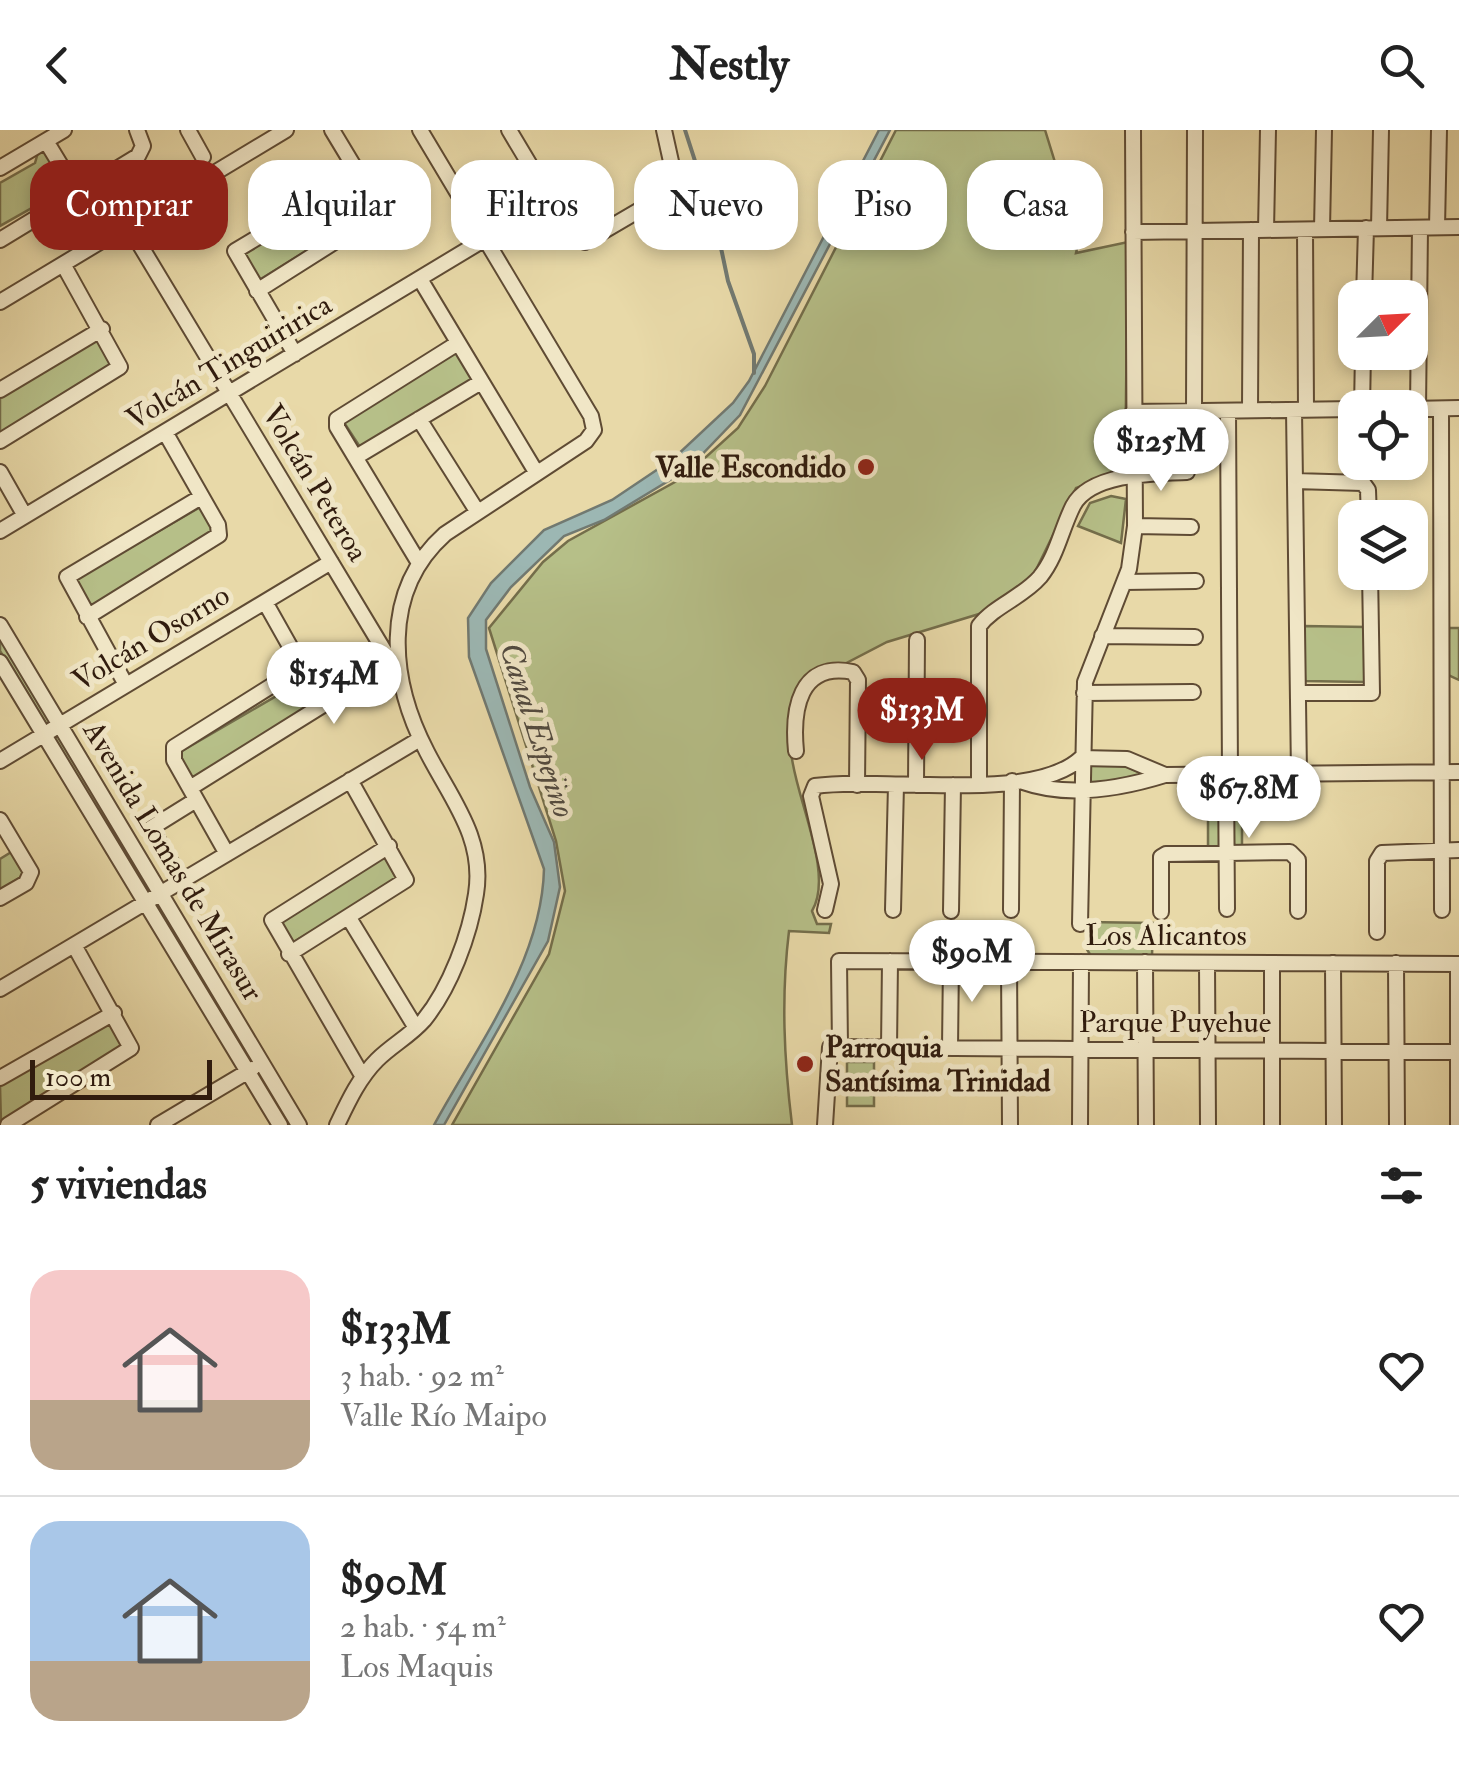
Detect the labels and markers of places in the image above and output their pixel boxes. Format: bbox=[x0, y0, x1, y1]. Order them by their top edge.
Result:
pin: $125M bbox=[1091, 409, 1231, 494]
place label: Valle Escondido bbox=[654, 449, 846, 486]
marker: Valle Escondido bbox=[855, 456, 877, 478]
pin: $154M bbox=[264, 642, 404, 727]
pin: $133M bbox=[852, 678, 992, 763]
pin: $67.8M bbox=[1168, 756, 1330, 841]
pin: $90M bbox=[913, 920, 1031, 1005]
place label: Parroquia Santísima Trinidad bbox=[825, 1029, 1051, 1100]
marker: Parroquia Santísima Trinidad bbox=[794, 1053, 816, 1075]

